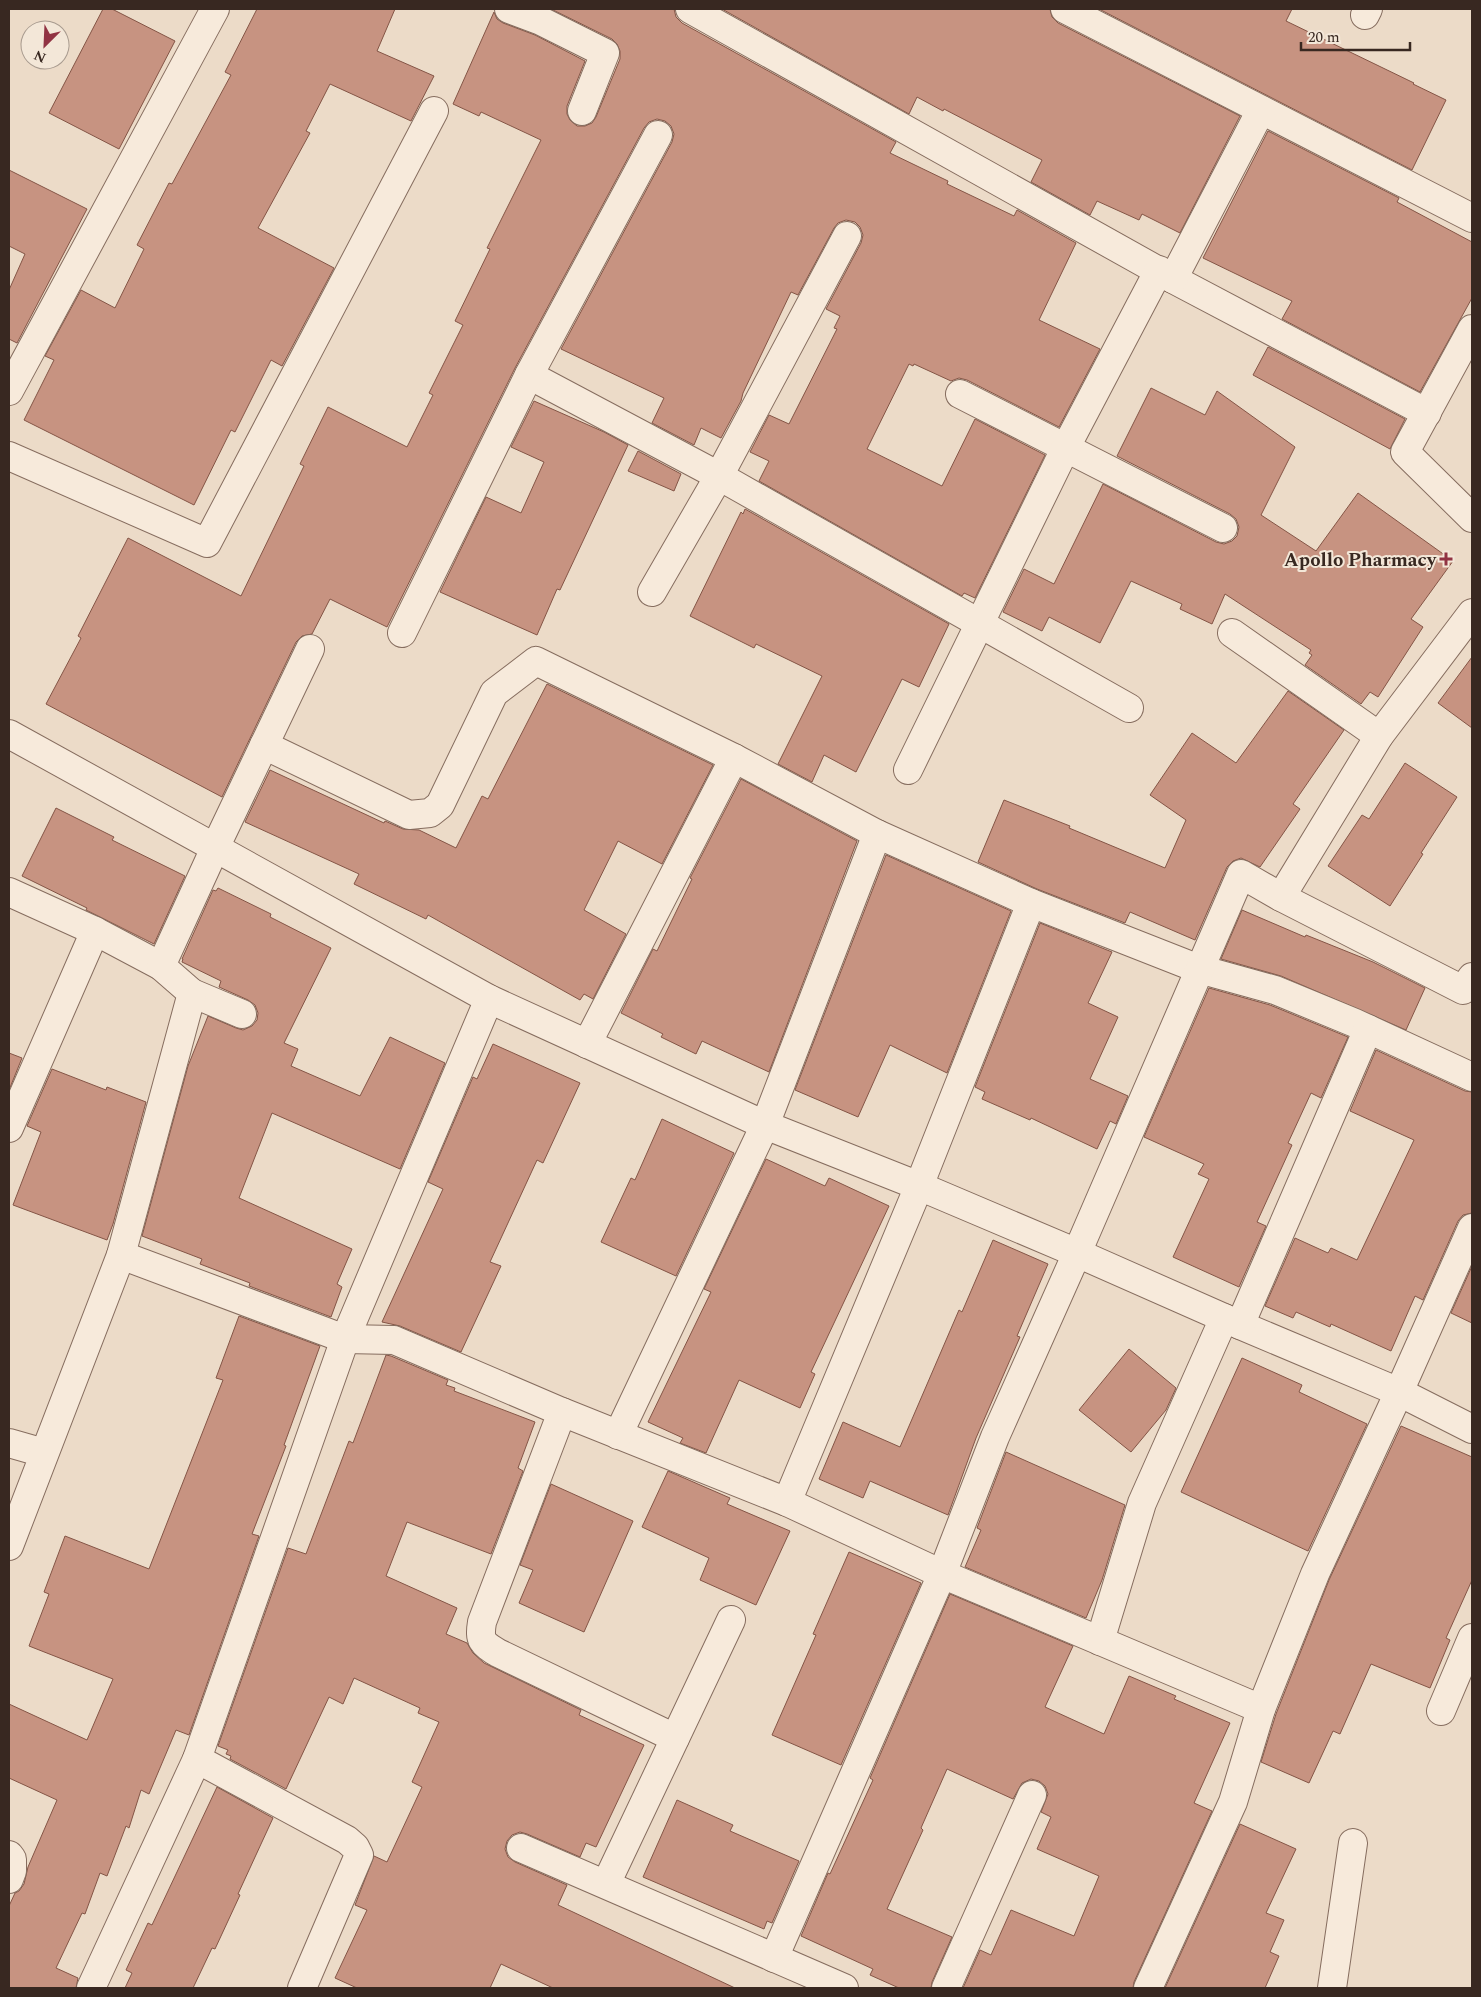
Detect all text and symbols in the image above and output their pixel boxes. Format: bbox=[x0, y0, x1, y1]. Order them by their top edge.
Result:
north arrow bbox=[20, 20, 70, 70]
scale bar bbox=[1301, 20, 1410, 52]
text: 20 m bbox=[1308, 26, 1340, 49]
text: N bbox=[30, 45, 49, 68]
place label: Apollo Pharmacy bbox=[1284, 546, 1437, 575]
marker: Apollo Pharmacy bbox=[1440, 553, 1452, 565]

